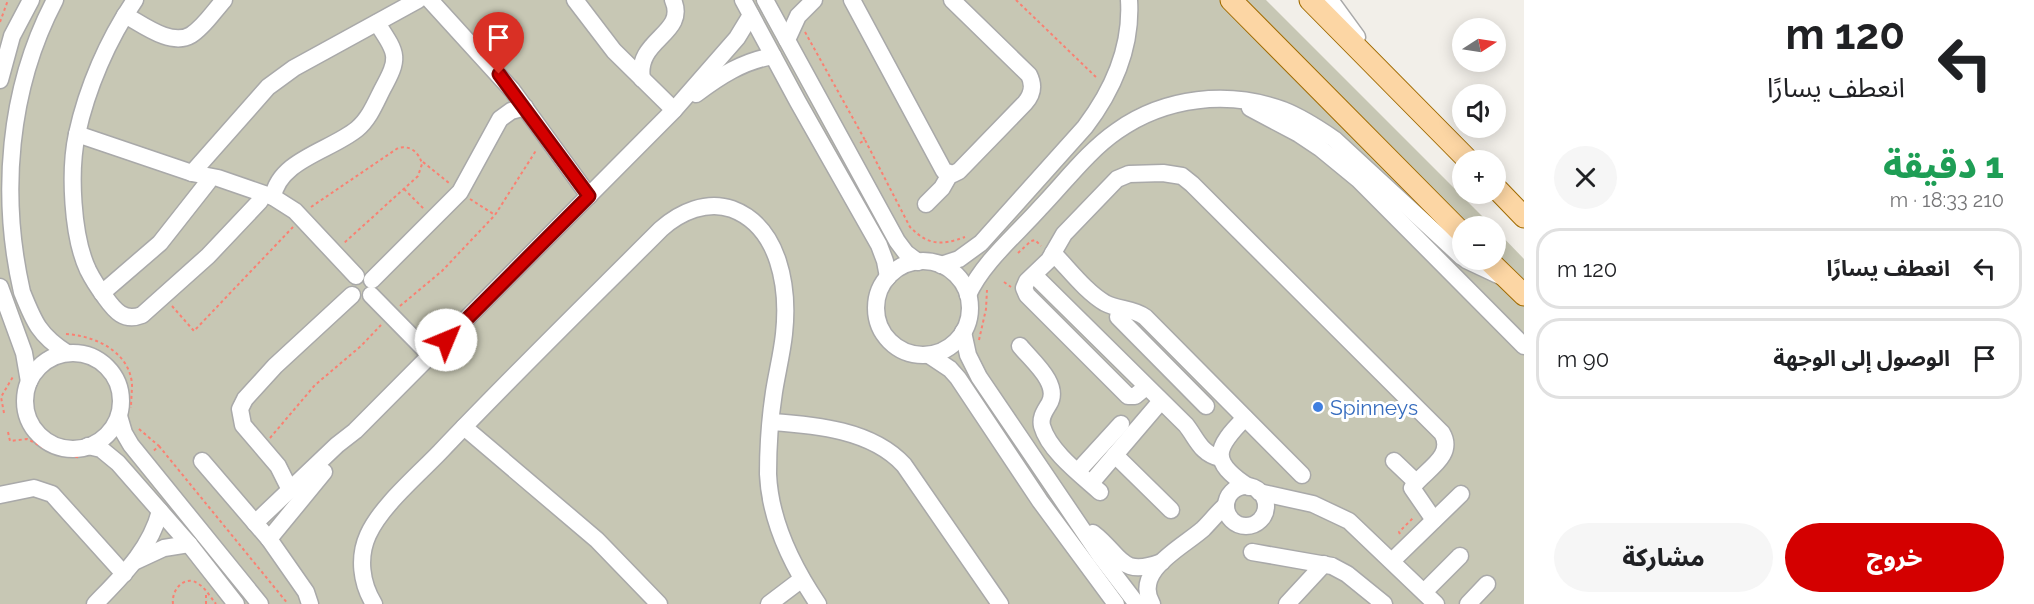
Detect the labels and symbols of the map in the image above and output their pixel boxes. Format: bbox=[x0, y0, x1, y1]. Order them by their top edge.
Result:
pin bbox=[473, 12, 524, 74]
north arrow bbox=[1452, 18, 1506, 72]
position arrow bbox=[414, 308, 478, 372]
place label: Spinneys bbox=[1330, 395, 1418, 420]
marker: Spinneys bbox=[1311, 400, 1325, 414]

